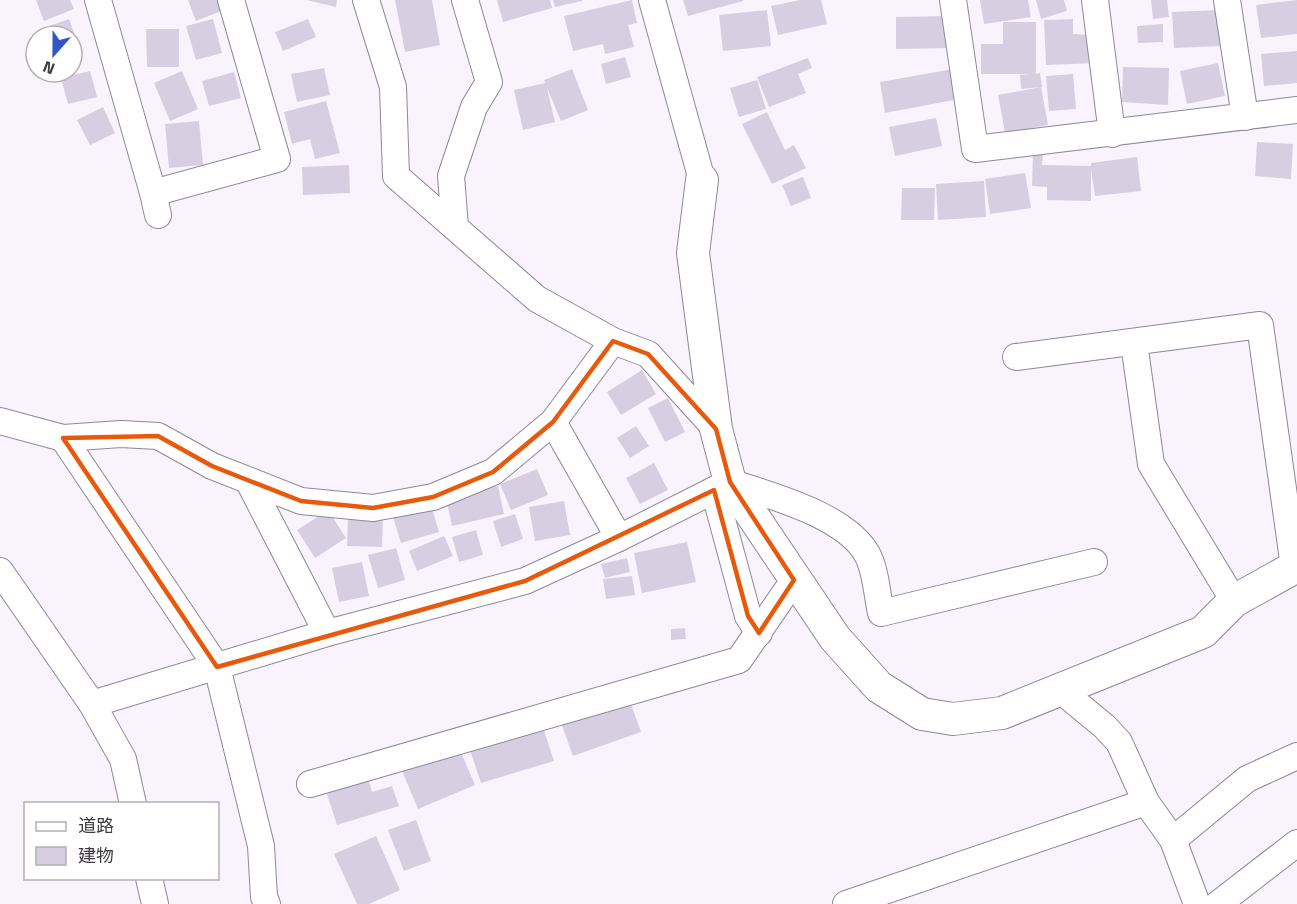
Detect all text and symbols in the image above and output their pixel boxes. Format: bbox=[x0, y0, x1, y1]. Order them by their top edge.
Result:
north arrow bbox=[24, 24, 84, 84]
text: N bbox=[39, 55, 58, 81]
legend bbox=[24, 802, 219, 880]
text: 道路 bbox=[78, 812, 114, 839]
text: 建物 bbox=[78, 842, 114, 869]

